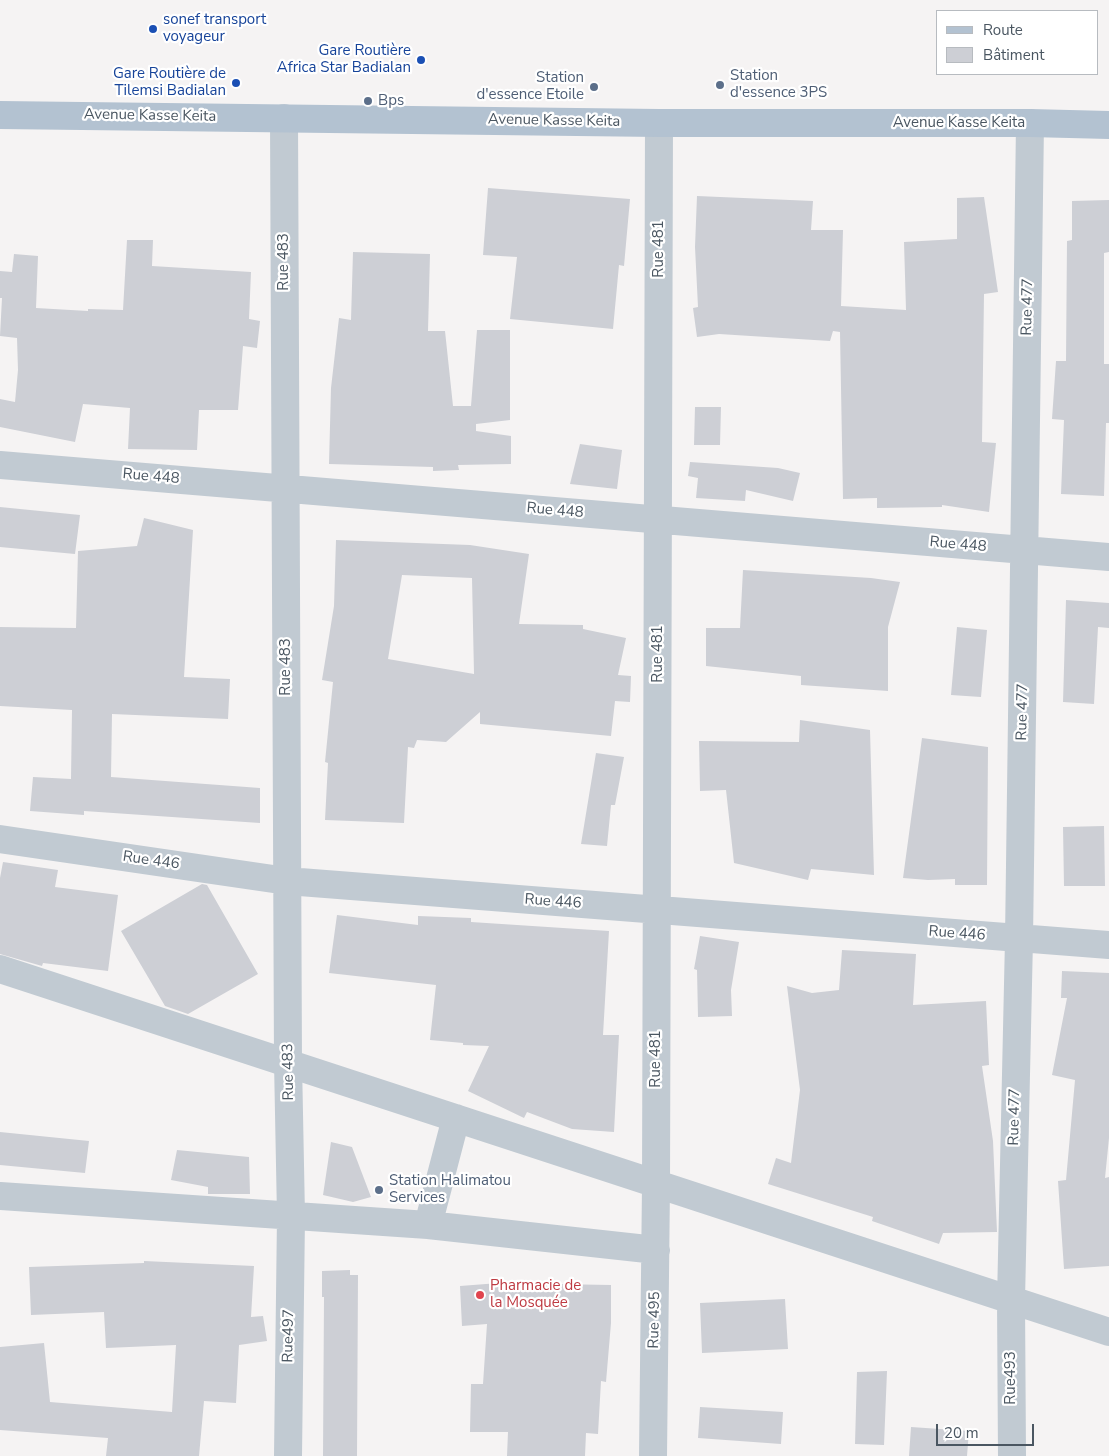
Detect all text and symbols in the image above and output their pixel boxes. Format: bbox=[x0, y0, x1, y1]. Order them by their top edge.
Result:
legend bbox=[936, 10, 1099, 75]
place label: sonef transport voyageur bbox=[163, 11, 266, 46]
text: Route bbox=[983, 20, 1023, 40]
marker: sonef transport voyageur bbox=[147, 23, 159, 35]
place label: Gare Routière Africa Star Badialan bbox=[277, 42, 411, 77]
text: Bâtiment bbox=[983, 45, 1044, 65]
marker: Gare Routière Africa Star Badialan bbox=[415, 54, 427, 66]
place label: Gare Routière de Tilemsi Badialan bbox=[113, 65, 226, 100]
place label: Station d'essence 3PS bbox=[730, 67, 827, 102]
place label: Station d'essence Etoile bbox=[476, 69, 584, 104]
marker: Gare Routière de Tilemsi Badialan bbox=[230, 77, 242, 89]
marker: Station d'essence 3PS bbox=[714, 79, 726, 91]
marker: Station d'essence Etoile bbox=[588, 81, 600, 93]
place label: Bps bbox=[378, 92, 404, 110]
marker: Bps bbox=[362, 95, 374, 107]
street label: Avenue Kasse Keita bbox=[84, 106, 216, 126]
street label: Avenue Kasse Keita bbox=[488, 111, 620, 131]
street label: Avenue Kasse Keita bbox=[893, 114, 1025, 132]
street label: Rue 481 bbox=[650, 220, 668, 278]
street label: Rue 483 bbox=[275, 233, 293, 291]
street label: Rue 477 bbox=[1019, 278, 1037, 336]
street label: Rue 448 bbox=[122, 466, 180, 488]
street label: Rue 448 bbox=[526, 500, 584, 522]
street label: Rue 448 bbox=[929, 534, 987, 556]
street label: Rue 481 bbox=[649, 625, 667, 683]
street label: Rue 483 bbox=[277, 638, 295, 696]
street label: Rue 477 bbox=[1014, 683, 1032, 741]
street label: Rue 446 bbox=[121, 848, 181, 874]
street label: Rue 446 bbox=[524, 891, 582, 913]
street label: Rue 446 bbox=[928, 923, 986, 945]
street label: Rue 481 bbox=[647, 1030, 665, 1088]
street label: Rue 483 bbox=[280, 1043, 298, 1101]
street label: Rue 477 bbox=[1006, 1088, 1024, 1146]
place label: Station Halimatou Services bbox=[389, 1172, 511, 1207]
marker: Station Halimatou Services bbox=[373, 1184, 385, 1196]
place label: Pharmacie de la Mosquée bbox=[490, 1277, 581, 1312]
marker: Pharmacie de la Mosquée bbox=[474, 1289, 486, 1301]
street label: Rue 495 bbox=[646, 1291, 664, 1349]
street label: Rue497 bbox=[280, 1309, 298, 1363]
street label: Rue493 bbox=[1002, 1351, 1020, 1405]
scale bar bbox=[939, 1414, 1036, 1446]
text: 20 m bbox=[944, 1423, 979, 1443]

